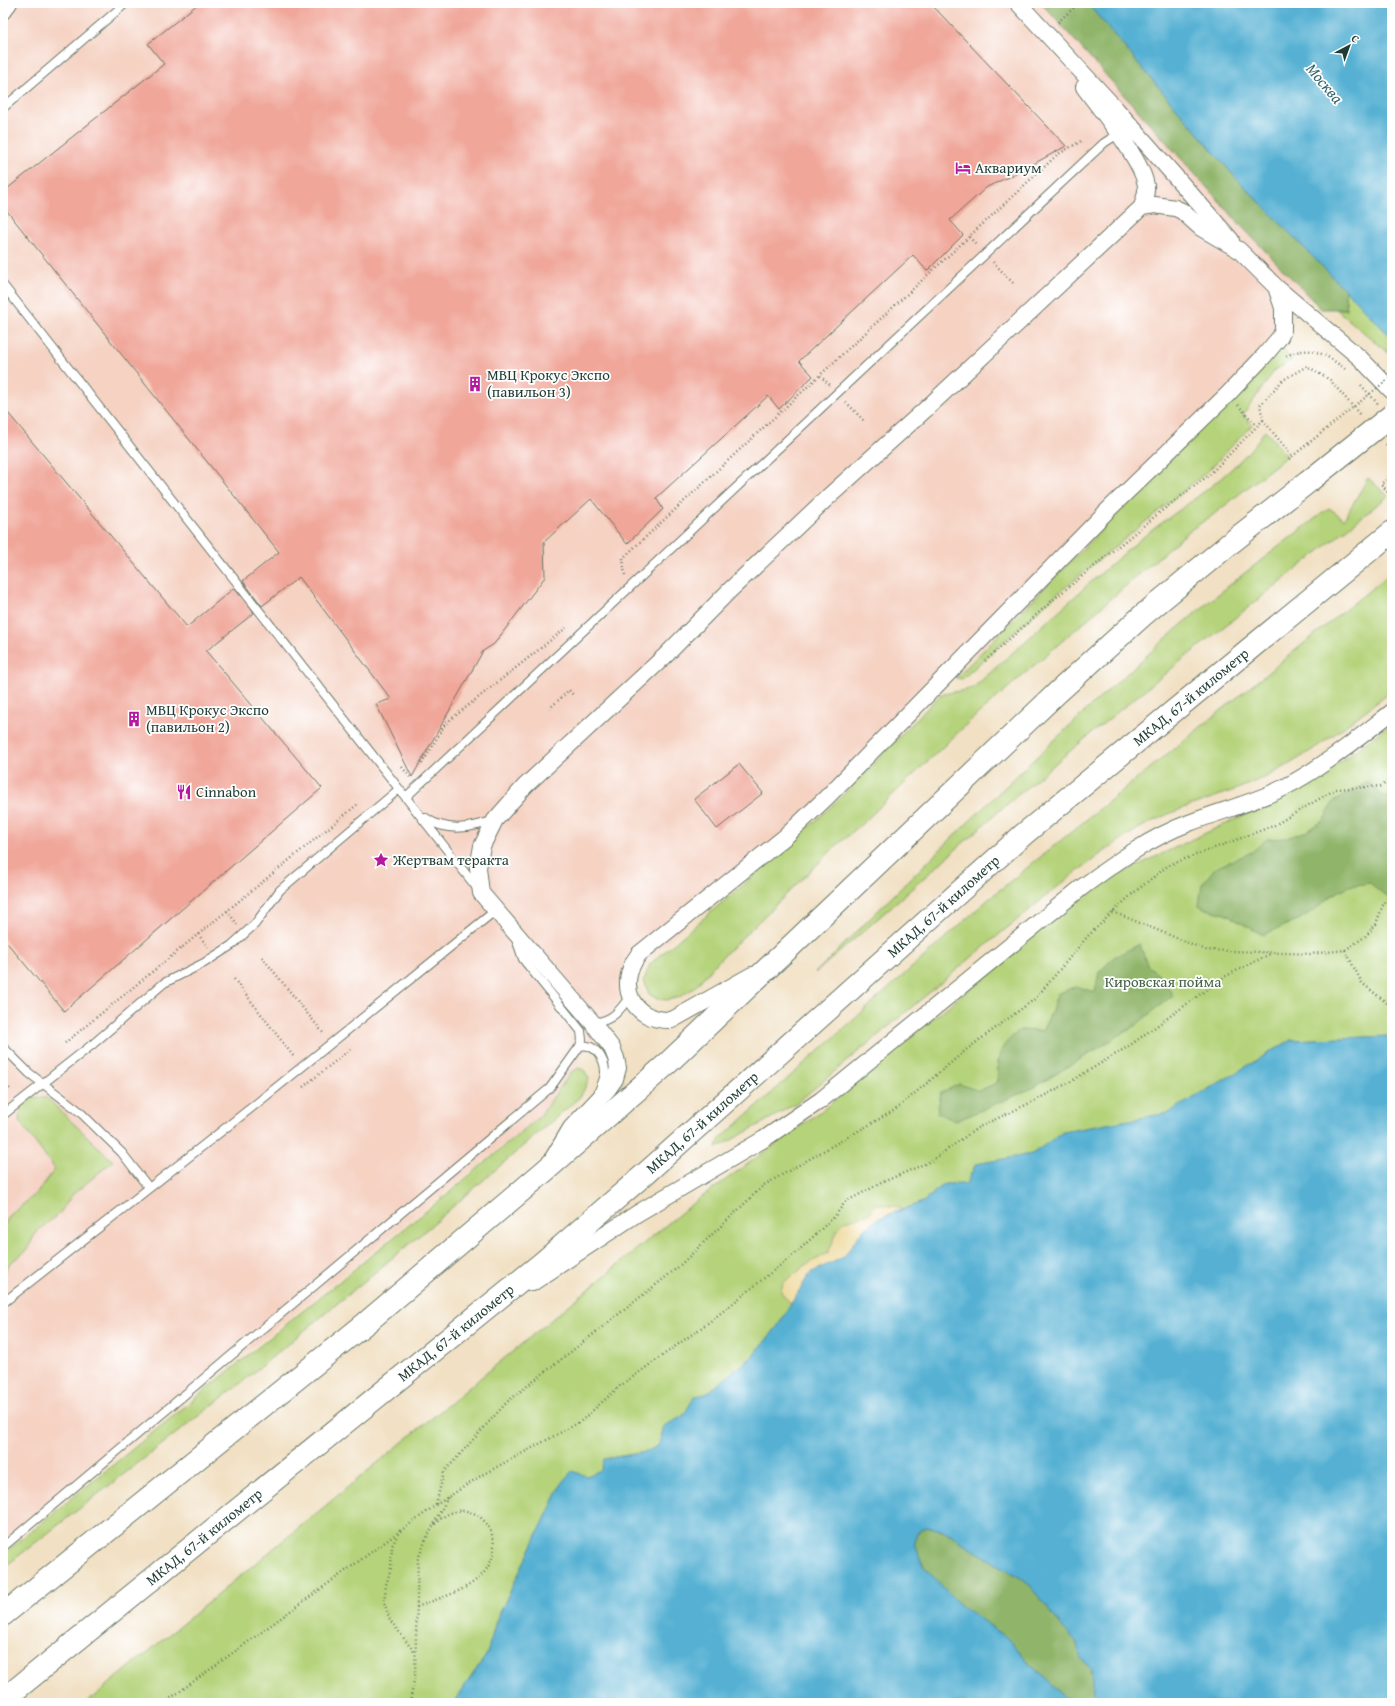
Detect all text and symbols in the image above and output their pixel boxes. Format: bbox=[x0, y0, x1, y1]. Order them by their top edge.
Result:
north arrow bbox=[1329, 26, 1369, 66]
text: С bbox=[1348, 30, 1363, 47]
water label: Москва bbox=[1301, 57, 1350, 109]
place label: Аквариум bbox=[975, 157, 1042, 178]
hotel icon: Аквариум bbox=[954, 159, 972, 177]
place label: МВЦ Крокус Экспо (павильон 3) bbox=[487, 364, 610, 402]
building icon: МВЦ Крокус Экспо (павильон 3) bbox=[466, 375, 484, 393]
street label: МКАД, 67-й километр bbox=[1128, 643, 1253, 751]
place label: МВЦ Крокус Экспо (павильон 2) bbox=[146, 699, 269, 737]
building icon: МВЦ Крокус Экспо (павильон 2) bbox=[125, 710, 143, 728]
place label: Cinnabon bbox=[196, 781, 257, 802]
restaurant icon: Cinnabon bbox=[175, 783, 193, 801]
place label: Жертвам теракта bbox=[392, 849, 510, 870]
street label: МКАД, 67-й километр bbox=[882, 850, 1004, 962]
place icon: Жертвам теракта bbox=[372, 851, 390, 869]
park label: Кировская пойма bbox=[1105, 971, 1222, 992]
street label: МКАД, 67-й километр bbox=[641, 1066, 763, 1178]
street label: МКАД, 67-й километр bbox=[393, 1279, 518, 1386]
street label: МКАД, 67-й километр bbox=[141, 1483, 267, 1590]

